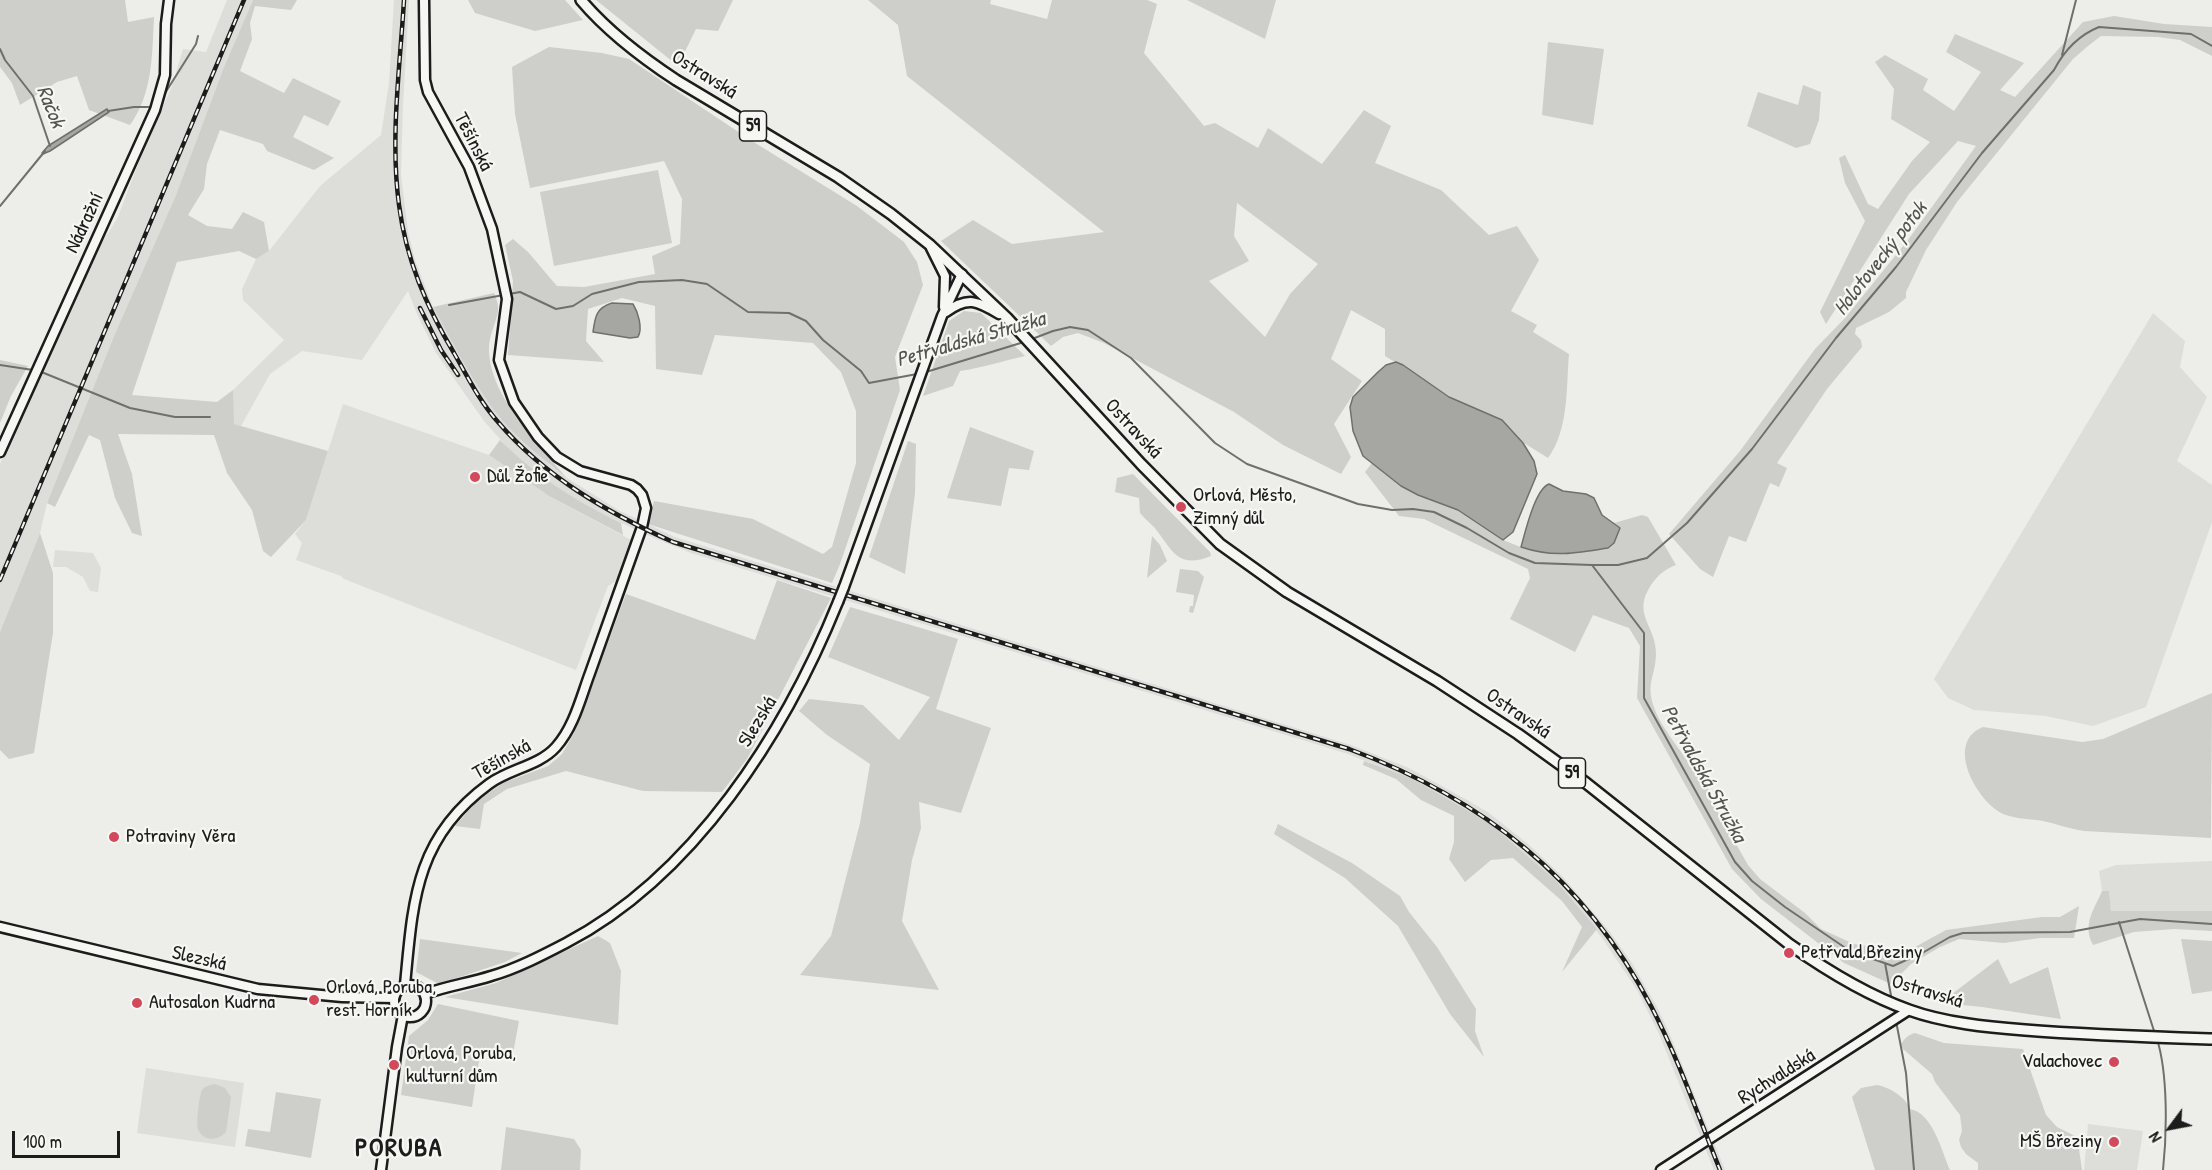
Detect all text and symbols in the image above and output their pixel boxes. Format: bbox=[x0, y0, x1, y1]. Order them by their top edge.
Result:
street label: Ostravská bbox=[667, 45, 741, 105]
water label: Račok bbox=[30, 82, 70, 132]
street label: Těšínská bbox=[448, 109, 498, 175]
road number: 59 bbox=[740, 111, 766, 141]
street label: Nádražní bbox=[61, 189, 109, 257]
water label: Holotovecký potok bbox=[1829, 197, 1933, 321]
water label: Petřvaldská Stružka bbox=[894, 307, 1048, 373]
street label: Ostravská bbox=[1099, 394, 1167, 464]
place label: Důl Žofie bbox=[487, 465, 549, 489]
marker: Důl Žofie bbox=[468, 470, 482, 484]
place label: Orlová, Město, Zimný důl bbox=[1193, 484, 1296, 531]
marker: Orlová, Město, Zimný důl bbox=[1174, 500, 1188, 514]
street label: Ostravská bbox=[1481, 684, 1555, 744]
street label: Slezská bbox=[734, 692, 782, 752]
water label: Petřvaldská Stružka bbox=[1655, 701, 1751, 847]
street label: Těšínská bbox=[469, 734, 535, 786]
road number: 59 bbox=[1558, 758, 1586, 788]
place label: Potraviny Věra bbox=[126, 825, 235, 849]
marker: Potraviny Věra bbox=[107, 830, 121, 844]
street label: Slezská bbox=[170, 941, 228, 977]
place label: Petřvald,Březiny bbox=[1801, 941, 1922, 965]
marker: Petřvald,Březiny bbox=[1782, 946, 1796, 960]
street label: Ostravská bbox=[1889, 970, 1965, 1014]
place label: Orlová, Poruba, rest. Horník bbox=[326, 976, 436, 1023]
place label: Autosalon Kudrna bbox=[149, 991, 275, 1015]
marker: Orlová, Poruba, rest. Horník bbox=[307, 993, 321, 1007]
marker: Autosalon Kudrna bbox=[130, 996, 144, 1010]
place label: Orlová, Poruba, kulturní dům bbox=[406, 1042, 516, 1089]
street label: Rychvaldská bbox=[1734, 1044, 1820, 1110]
place label: Valachovec bbox=[2022, 1050, 2102, 1074]
marker: Valachovec bbox=[2107, 1055, 2121, 1069]
marker: Orlová, Poruba, kulturní dům bbox=[387, 1058, 401, 1072]
north arrow bbox=[2140, 1098, 2200, 1158]
scale bar bbox=[15, 1119, 123, 1157]
text: N bbox=[2143, 1128, 2166, 1147]
text: 100 m bbox=[23, 1129, 62, 1154]
place label: MŠ Březiny bbox=[2020, 1130, 2102, 1154]
district label: PORUBA bbox=[355, 1133, 443, 1165]
marker: MŠ Březiny bbox=[2107, 1135, 2121, 1149]

